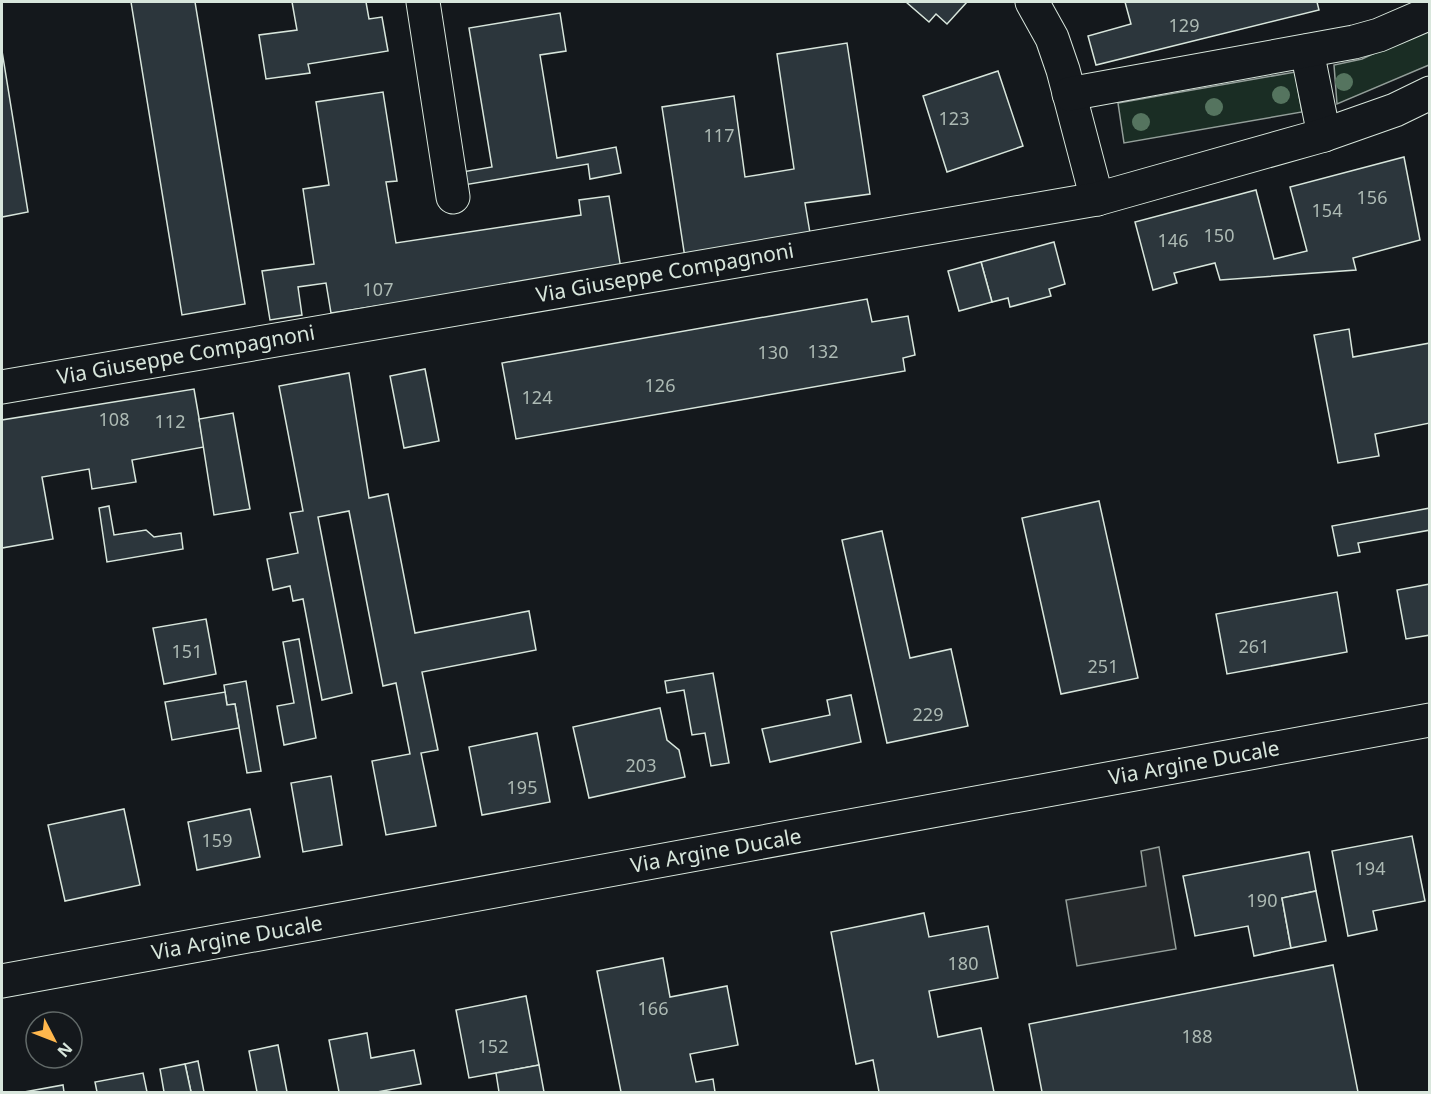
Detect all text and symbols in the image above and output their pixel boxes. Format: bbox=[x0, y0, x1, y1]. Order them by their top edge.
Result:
house number: 129 bbox=[1169, 13, 1199, 37]
house number: 123 bbox=[939, 106, 969, 130]
house number: 117 bbox=[704, 123, 734, 147]
house number: 156 bbox=[1357, 185, 1387, 209]
house number: 154 bbox=[1312, 198, 1342, 222]
house number: 150 bbox=[1204, 223, 1234, 247]
house number: 146 bbox=[1158, 228, 1188, 252]
street label: Via Giuseppe Compagnoni bbox=[534, 236, 796, 308]
house number: 107 bbox=[363, 277, 393, 301]
street label: Via Giuseppe Compagnoni bbox=[55, 318, 317, 390]
house number: 132 bbox=[808, 339, 838, 363]
house number: 130 bbox=[758, 340, 788, 364]
house number: 126 bbox=[645, 373, 675, 397]
house number: 124 bbox=[522, 385, 552, 409]
house number: 108 bbox=[99, 407, 129, 431]
house number: 112 bbox=[155, 409, 185, 433]
house number: 261 bbox=[1239, 634, 1269, 658]
house number: 151 bbox=[172, 639, 202, 663]
house number: 251 bbox=[1088, 654, 1118, 678]
house number: 229 bbox=[913, 702, 943, 726]
street label: Via Argine Ducale bbox=[1106, 733, 1282, 791]
house number: 203 bbox=[626, 753, 656, 777]
house number: 195 bbox=[507, 775, 537, 799]
street label: Via Argine Ducale bbox=[628, 821, 804, 879]
house number: 159 bbox=[202, 828, 232, 852]
house number: 194 bbox=[1355, 856, 1385, 880]
house number: 190 bbox=[1247, 888, 1277, 912]
street label: Via Argine Ducale bbox=[149, 908, 325, 966]
house number: 180 bbox=[948, 951, 978, 975]
house number: 166 bbox=[638, 996, 668, 1020]
north arrow bbox=[24, 1010, 84, 1070]
house number: 188 bbox=[1182, 1024, 1212, 1048]
house number: 152 bbox=[478, 1034, 508, 1058]
text: N bbox=[53, 1038, 78, 1062]

